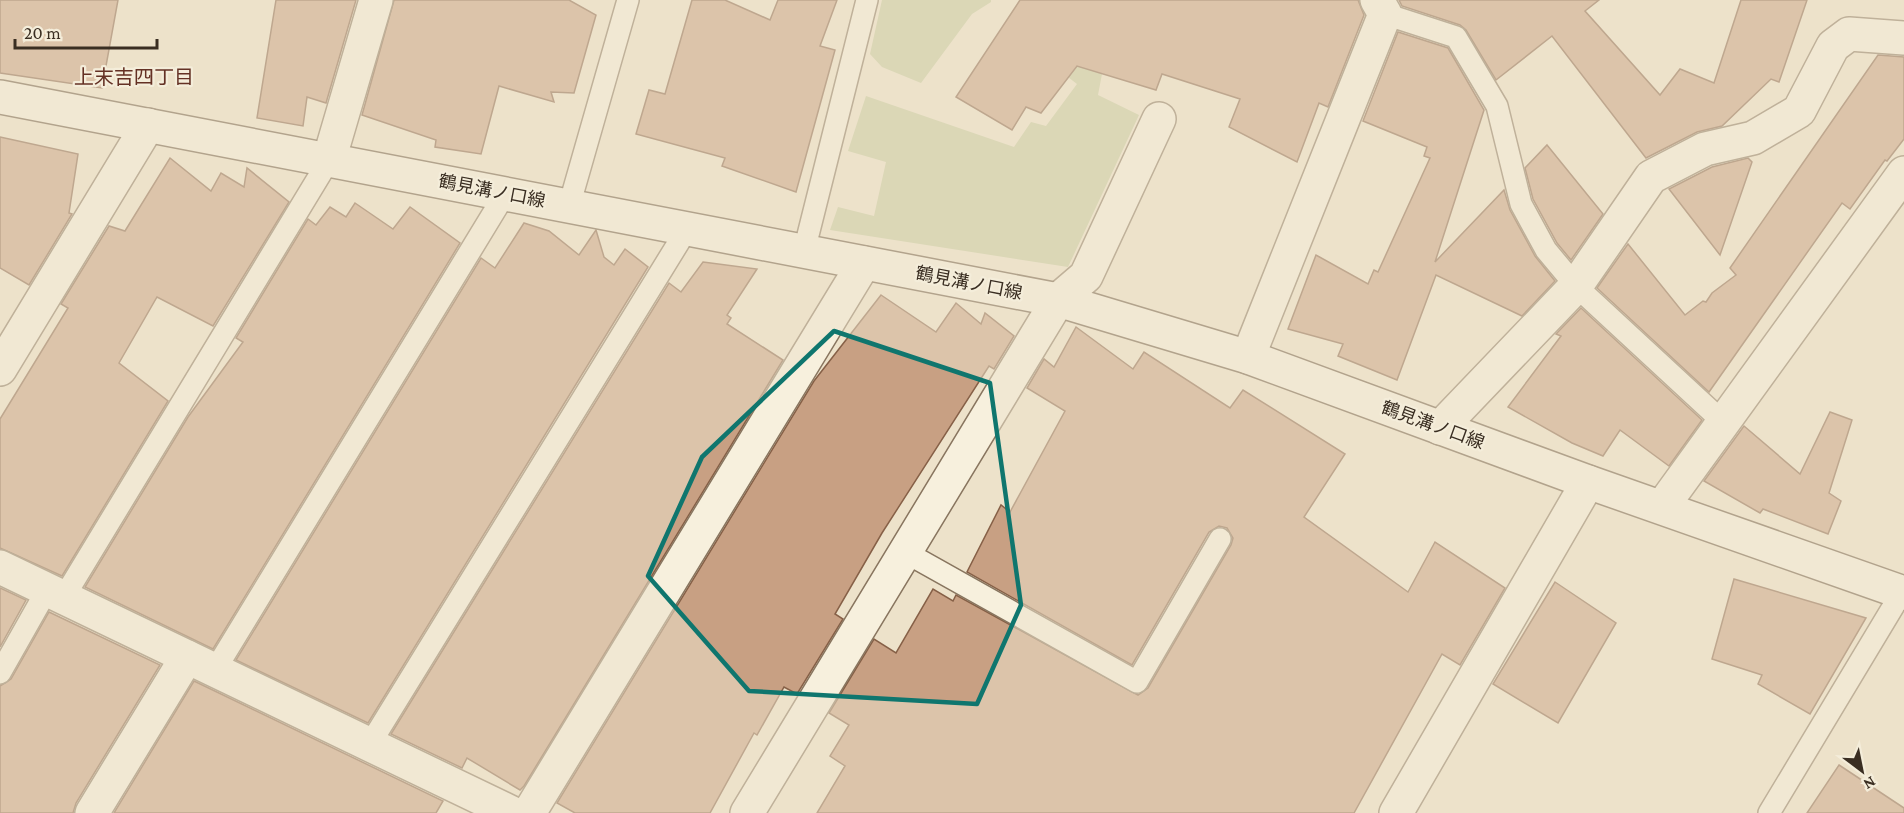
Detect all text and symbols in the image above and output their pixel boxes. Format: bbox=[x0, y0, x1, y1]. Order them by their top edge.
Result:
scale bar bbox=[15, 12, 158, 50]
text: 20 m bbox=[24, 23, 61, 43]
district label: 上末吉四丁目 bbox=[74, 66, 194, 88]
street label: 鶴見溝ノ口線 bbox=[437, 171, 547, 211]
street label: 鶴見溝ノ口線 bbox=[914, 263, 1024, 303]
street label: 鶴見溝ノ口線 bbox=[1379, 397, 1487, 453]
north arrow bbox=[1832, 741, 1892, 801]
text: N bbox=[1860, 773, 1879, 793]

